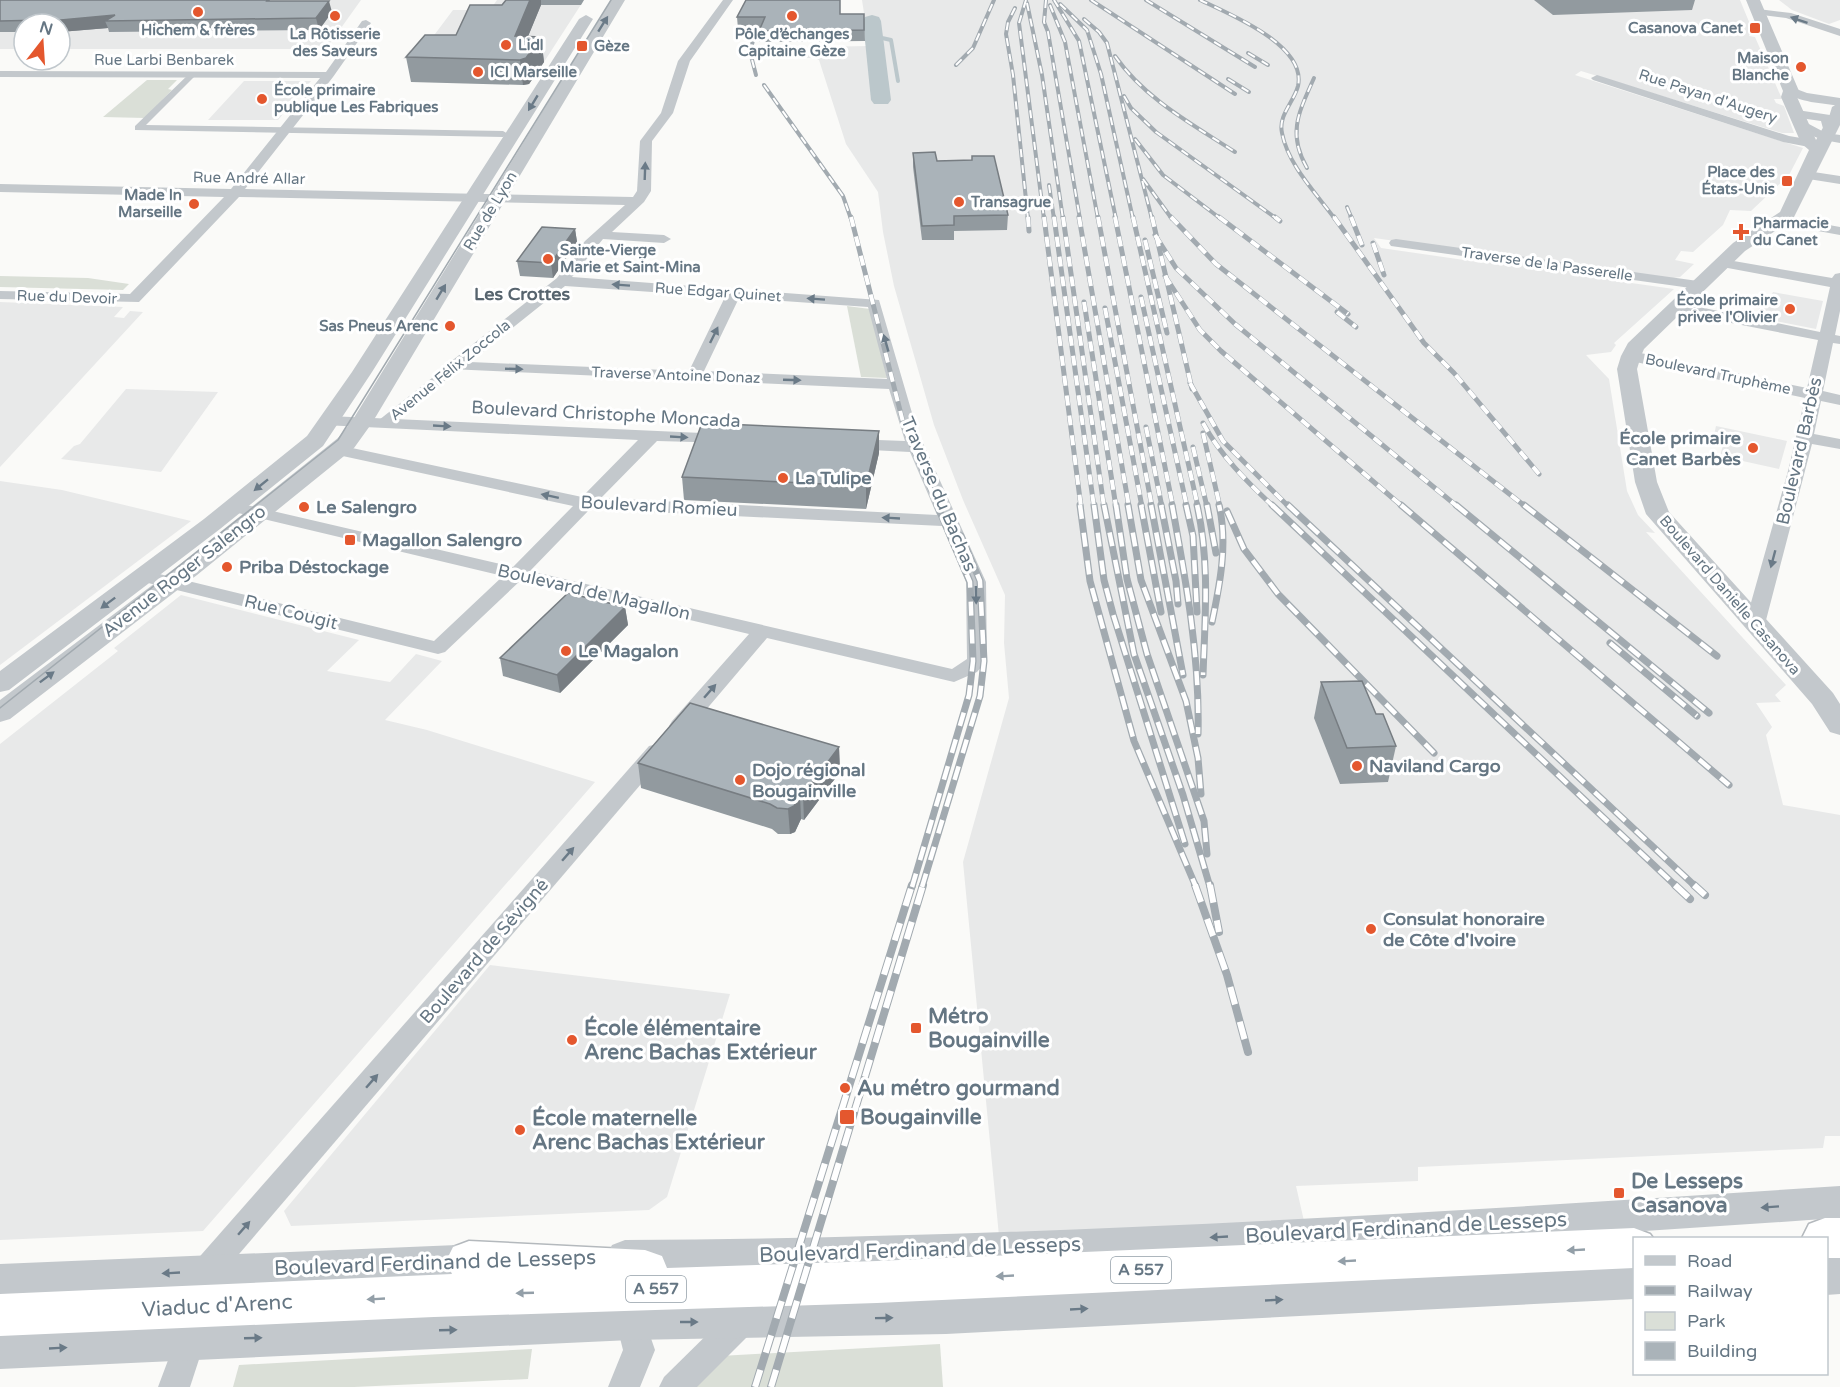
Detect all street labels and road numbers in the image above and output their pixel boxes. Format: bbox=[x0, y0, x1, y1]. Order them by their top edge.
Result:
street label: Rue Larbi Benbarek bbox=[94, 51, 234, 69]
street label: Rue Payan d'Augery bbox=[1637, 65, 1779, 127]
street label: Rue André Allar bbox=[193, 168, 306, 188]
street label: Rue de Lyon bbox=[459, 168, 521, 254]
street label: Traverse de la Passerelle bbox=[1460, 243, 1634, 285]
street label: Rue Edgar Quinet bbox=[654, 279, 782, 305]
street label: Rue du Devoir bbox=[16, 286, 118, 308]
street label: Avenue Félix Zoccola bbox=[386, 316, 514, 424]
street label: Boulevard Truphème bbox=[1644, 350, 1792, 398]
street label: Traverse Antoine Donaz bbox=[591, 363, 761, 387]
street label: Boulevard Barbès bbox=[1771, 375, 1827, 527]
street label: Boulevard Christophe Moncada bbox=[471, 396, 741, 432]
street label: Traverse du Bachas bbox=[897, 413, 981, 575]
street label: Boulevard Romieu bbox=[580, 491, 738, 521]
street label: Avenue Roger Salengro bbox=[98, 500, 270, 642]
street label: Boulevard Danielle Casanova bbox=[1656, 512, 1804, 678]
street label: Boulevard de Magallon bbox=[495, 559, 693, 625]
street label: Rue Cougit bbox=[242, 590, 340, 634]
street label: Boulevard de Sévigné bbox=[415, 874, 553, 1028]
street label: Boulevard Ferdinand de Lesseps bbox=[1244, 1207, 1568, 1249]
street label: Boulevard Ferdinand de Lesseps bbox=[758, 1232, 1082, 1268]
street label: Boulevard Ferdinand de Lesseps bbox=[273, 1245, 597, 1281]
road number: A 557 bbox=[1111, 1257, 1171, 1283]
road number: A 557 bbox=[626, 1276, 686, 1302]
street label: Viaduc d'Arenc bbox=[141, 1290, 293, 1322]

